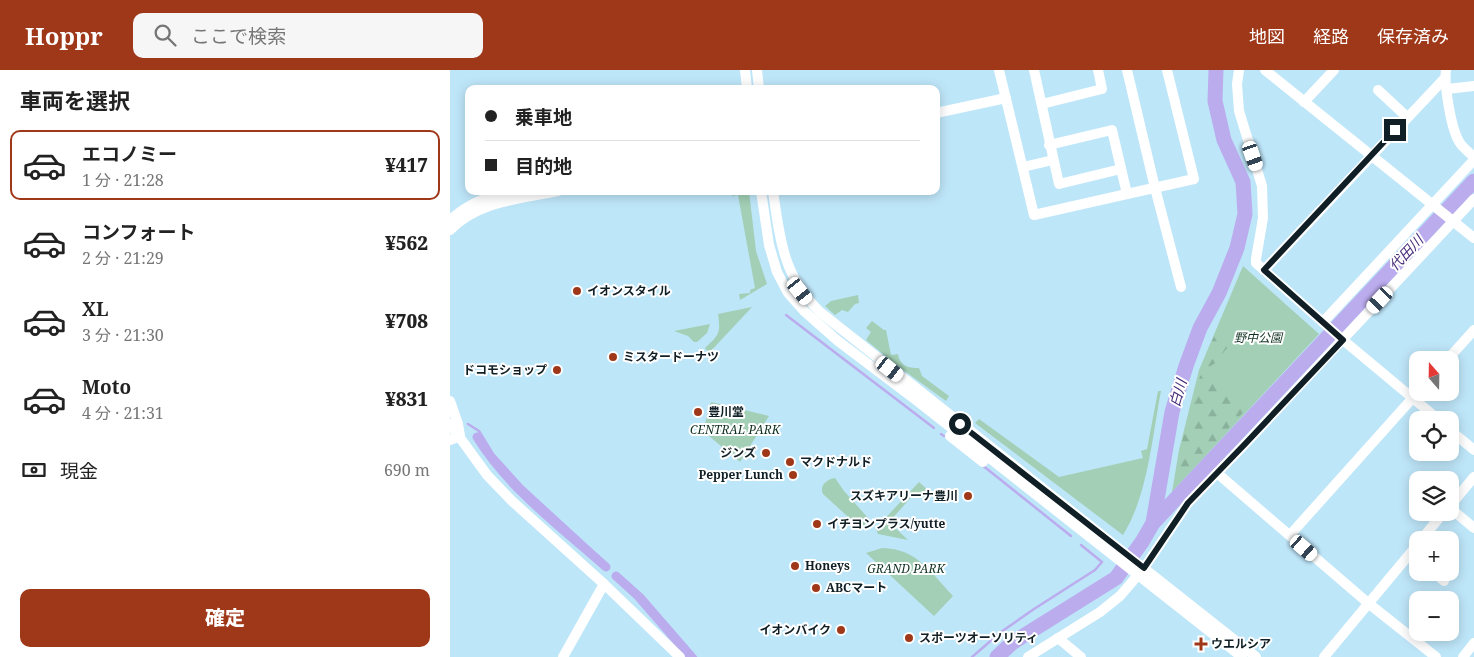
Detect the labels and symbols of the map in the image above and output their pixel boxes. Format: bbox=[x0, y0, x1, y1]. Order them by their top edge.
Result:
route end bbox=[1384, 119, 1406, 141]
car bbox=[1241, 139, 1264, 173]
water label: 代田川 bbox=[1384, 229, 1428, 274]
car bbox=[784, 275, 815, 307]
place label: イオンスタイル bbox=[587, 282, 671, 299]
car bbox=[1364, 284, 1395, 316]
marker: イオンスタイル bbox=[571, 285, 583, 297]
park label: 野中公園 bbox=[1234, 329, 1284, 346]
place label: ミスタードーナツ bbox=[623, 348, 719, 365]
marker: ミスタードーナツ bbox=[607, 351, 619, 363]
north arrow bbox=[1409, 351, 1459, 401]
car bbox=[873, 354, 906, 384]
place label: ドコモショップ bbox=[463, 361, 547, 378]
marker: ドコモショップ bbox=[551, 364, 563, 376]
water label: 白川 bbox=[1165, 375, 1191, 409]
place label: 豊川堂 bbox=[708, 403, 744, 420]
marker: 豊川堂 bbox=[692, 406, 704, 418]
route start bbox=[949, 413, 971, 435]
park label: CENTRAL PARK bbox=[690, 421, 782, 438]
place label: ジンズ bbox=[720, 444, 756, 461]
marker: ジンズ bbox=[760, 447, 772, 459]
place label: マクドナルド bbox=[800, 453, 872, 470]
marker: マクドナルド bbox=[784, 456, 796, 468]
place label: Pepper Lunch bbox=[699, 466, 783, 483]
marker: Pepper Lunch bbox=[787, 469, 799, 481]
place label: スズキアリーナ豊川 bbox=[850, 487, 958, 504]
marker: スズキアリーナ豊川 bbox=[962, 490, 974, 502]
place label: イチヨンプラス/yutte bbox=[827, 515, 946, 532]
marker: イチヨンプラス/yutte bbox=[811, 518, 823, 530]
car bbox=[1287, 532, 1320, 564]
place label: Honeys bbox=[805, 557, 850, 574]
marker: Honeys bbox=[789, 560, 801, 572]
park label: GRAND PARK bbox=[867, 560, 946, 577]
place label: ABCマート bbox=[826, 579, 887, 596]
marker: ABCマート bbox=[810, 582, 822, 594]
place label: イオンバイク bbox=[759, 621, 831, 638]
marker: イオンバイク bbox=[835, 624, 847, 636]
place label: スポーツオーソリティ bbox=[919, 629, 1038, 646]
marker: スポーツオーソリティ bbox=[903, 632, 915, 644]
place label: ウエルシア bbox=[1211, 635, 1271, 652]
marker: ウエルシア bbox=[1195, 638, 1207, 650]

